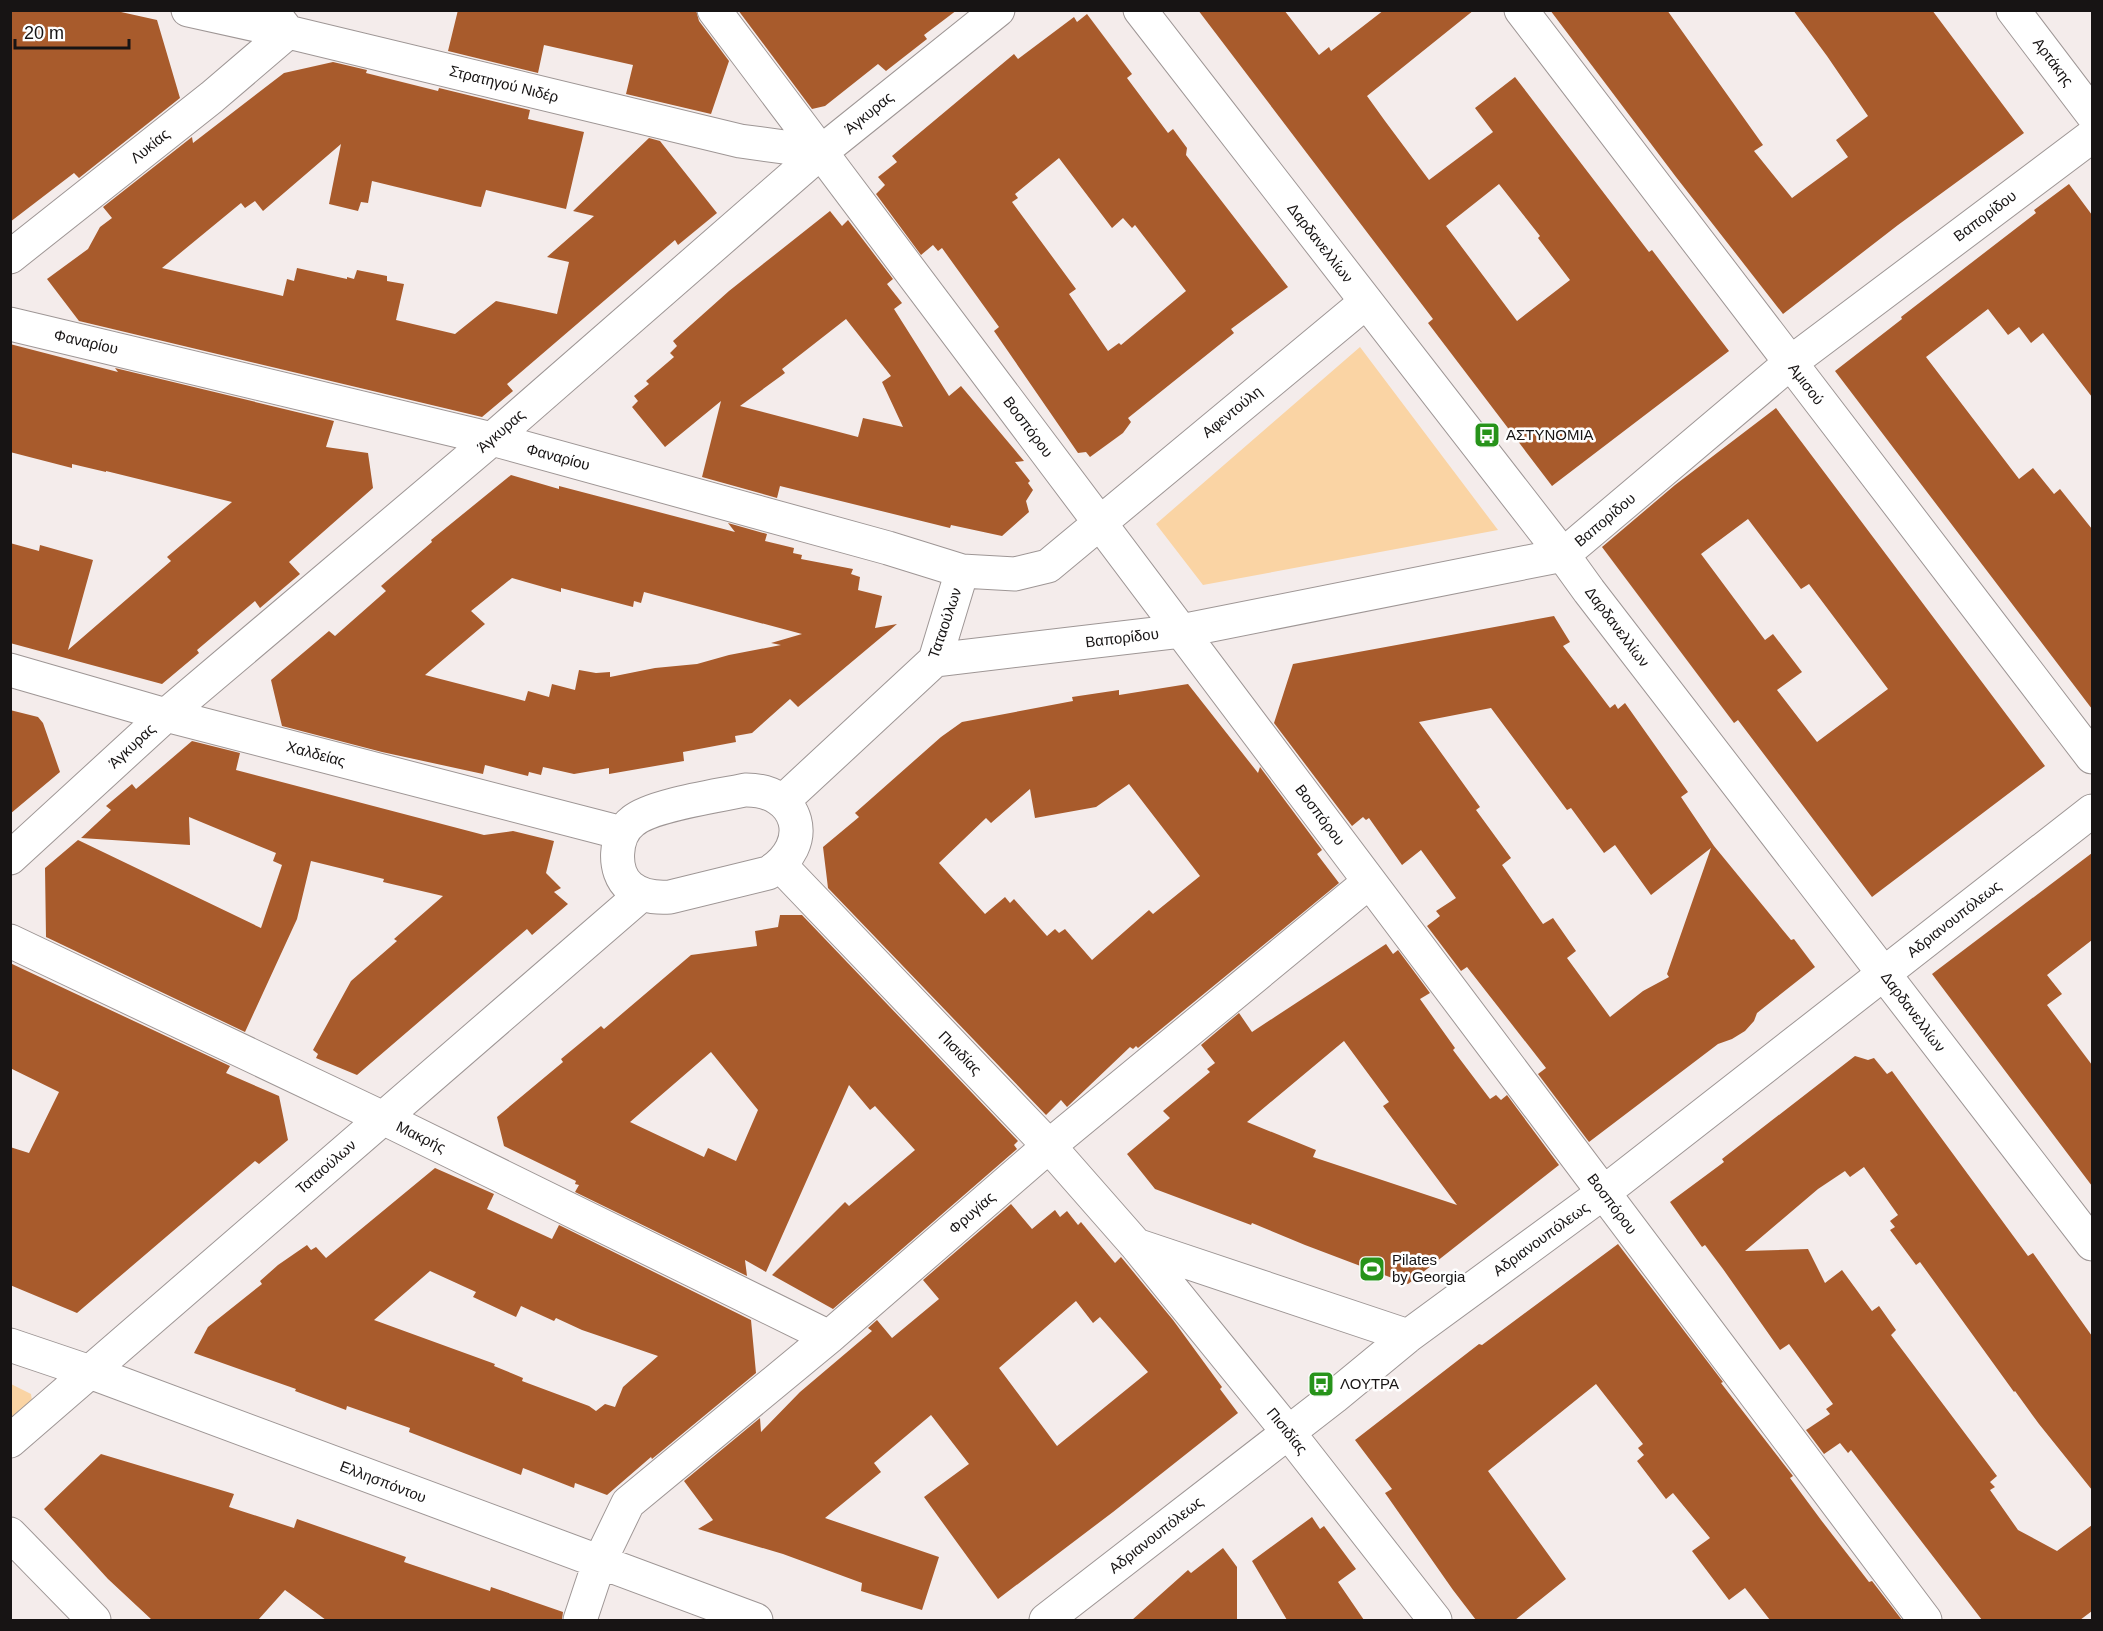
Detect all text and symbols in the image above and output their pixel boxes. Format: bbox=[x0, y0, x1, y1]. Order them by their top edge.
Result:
scale bar bbox=[15, 12, 129, 50]
text: 20 m bbox=[24, 23, 64, 43]
street label: Αρτάκης bbox=[2030, 34, 2077, 89]
street label: Στρατηγού Νιδέρ bbox=[448, 62, 560, 105]
street label: Άγκυρας bbox=[841, 88, 896, 137]
street label: Λυκίας bbox=[127, 125, 173, 166]
street label: Βαπορίδου bbox=[1950, 187, 2019, 245]
street label: Δαρδανελλίων bbox=[1284, 200, 1357, 286]
street label: Φαναρίου bbox=[52, 326, 120, 357]
street label: Αμισού bbox=[1785, 359, 1828, 408]
street label: Αφεντούλη bbox=[1198, 382, 1265, 441]
street label: Βοσπόρου bbox=[1000, 393, 1057, 460]
street label: Άγκυρας bbox=[473, 405, 528, 456]
bus stop icon: ΑΣΤΥΝΟΜΙΑ bbox=[1472, 420, 1502, 450]
place label: ΑΣΤΥΝΟΜΙΑ bbox=[1506, 426, 1594, 443]
street label: Φαναρίου bbox=[524, 440, 592, 473]
street label: Βαπορίδου bbox=[1571, 489, 1638, 550]
street label: Δαρδανελλίων bbox=[1582, 583, 1653, 670]
street label: Ταταούλων bbox=[925, 585, 965, 660]
street label: Βαπορίδου bbox=[1084, 625, 1160, 650]
street label: Άγκυρας bbox=[105, 720, 158, 771]
street label: Χαλδείας bbox=[285, 738, 347, 770]
street label: Βοσπόρου bbox=[1292, 781, 1349, 848]
street label: Αδριανουπόλεως bbox=[1903, 877, 2004, 961]
street label: Δαρδανελλίων bbox=[1878, 968, 1949, 1055]
street label: Πισιδίας bbox=[935, 1027, 985, 1078]
street label: Μακρής bbox=[394, 1117, 449, 1156]
street label: Ταταούλων bbox=[292, 1136, 359, 1197]
street label: Βοσπόρου bbox=[1584, 1170, 1641, 1237]
street label: Φρυγίας bbox=[945, 1188, 998, 1237]
street label: Αδριανουπόλεως bbox=[1489, 1198, 1592, 1279]
place label: Pilates by Georgia bbox=[1392, 1251, 1466, 1285]
sports icon: Pilates by Georgia bbox=[1357, 1254, 1387, 1284]
bus stop icon: ΛΟΥΤΡΑ bbox=[1306, 1369, 1336, 1399]
place label: ΛΟΥΤΡΑ bbox=[1340, 1375, 1399, 1392]
street label: Πισιδίας bbox=[1264, 1404, 1311, 1457]
street label: Ελλησπόντου bbox=[338, 1457, 429, 1506]
street label: Αδριανουπόλεως bbox=[1105, 1493, 1206, 1577]

